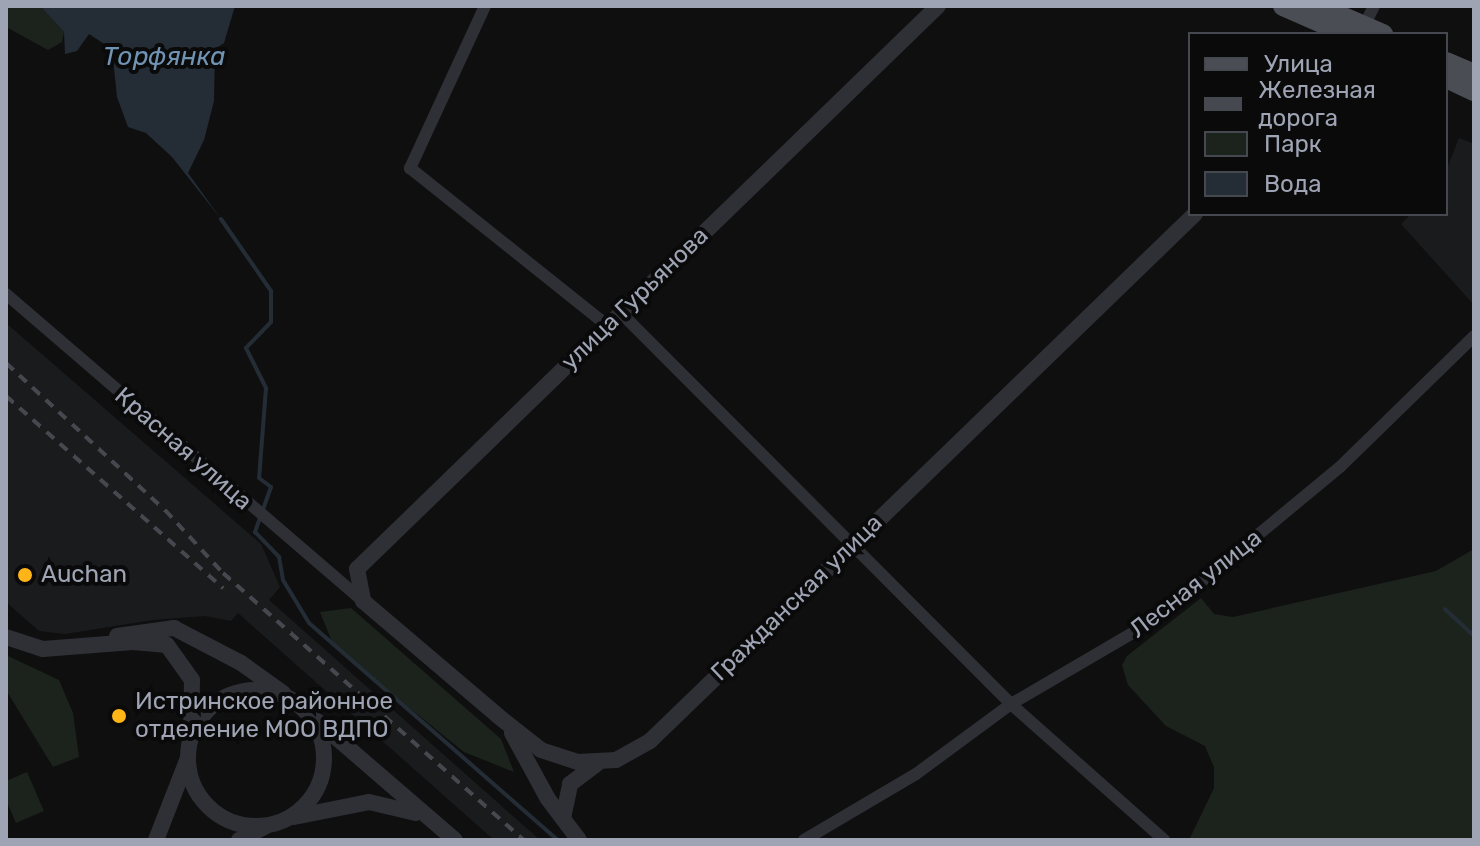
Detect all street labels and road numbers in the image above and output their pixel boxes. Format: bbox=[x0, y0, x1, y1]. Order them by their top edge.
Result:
street label: улица Гурьянова bbox=[556, 222, 714, 376]
street label: Красная улица bbox=[109, 382, 257, 516]
street label: Гражданская улица bbox=[705, 509, 889, 687]
street label: Лесная улица bbox=[1124, 524, 1268, 644]

